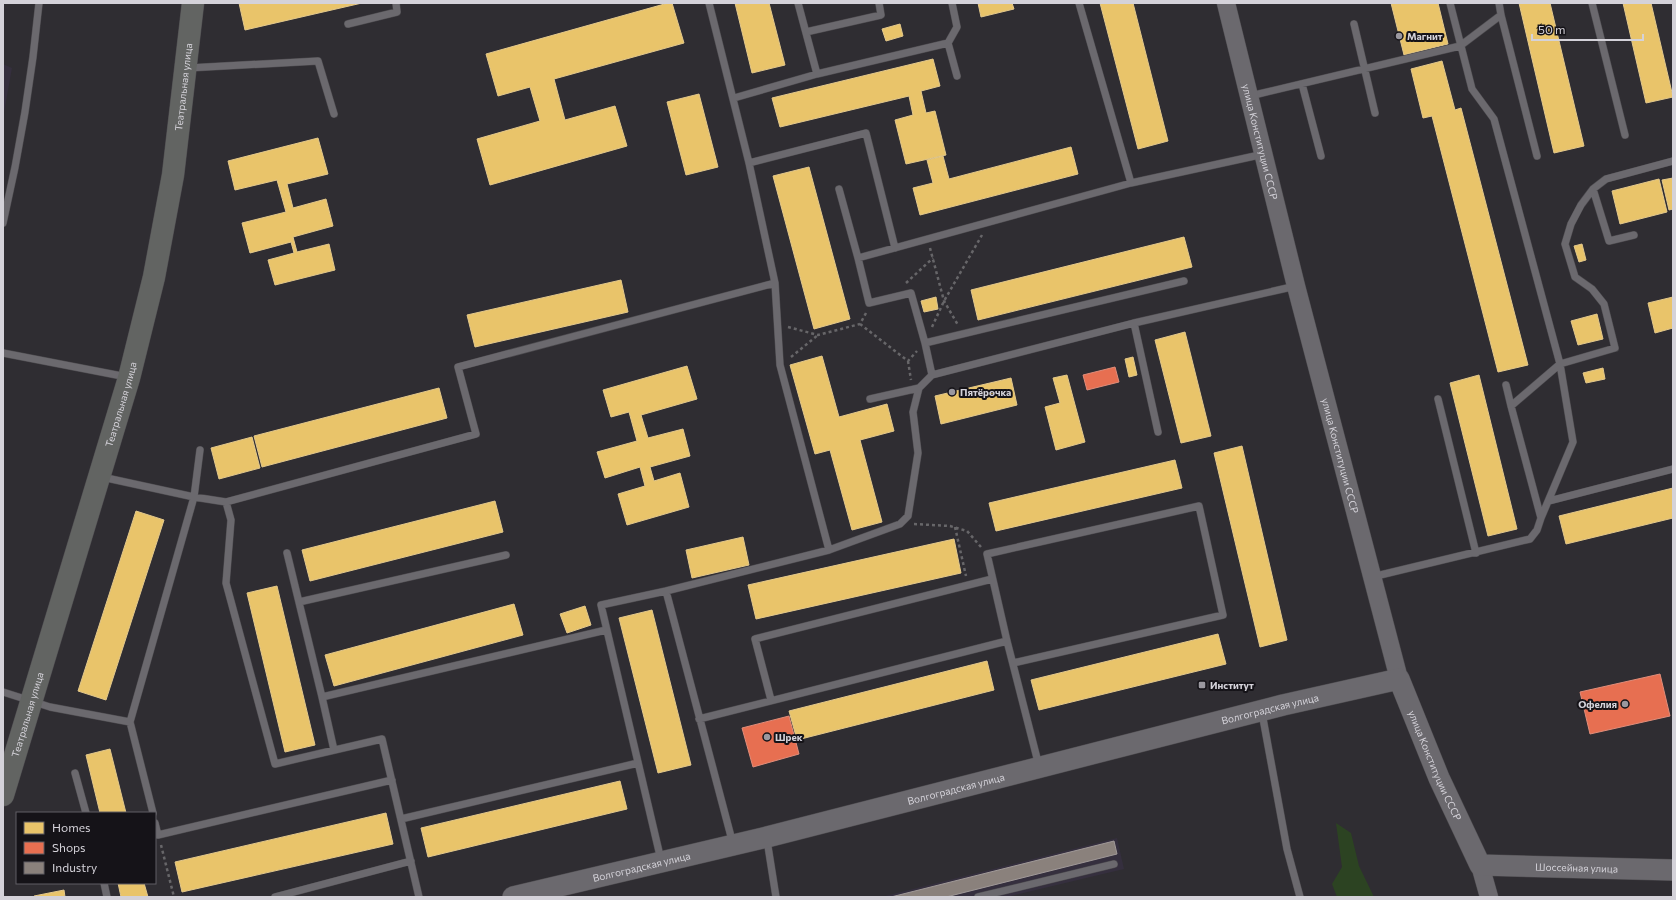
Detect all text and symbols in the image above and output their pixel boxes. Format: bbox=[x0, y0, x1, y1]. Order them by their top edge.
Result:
scale bar bbox=[1532, 16, 1643, 42]
text: 50 m bbox=[1538, 22, 1566, 36]
place label: Магнит bbox=[1407, 30, 1443, 42]
marker: Магнит bbox=[1394, 31, 1404, 41]
street label: Театральная улица bbox=[172, 42, 194, 132]
street label: улица Конституции СССР bbox=[1240, 83, 1280, 201]
street label: Театральная улица bbox=[103, 361, 139, 448]
place label: Пятёрочка bbox=[960, 386, 1011, 398]
marker: Пятёрочка bbox=[947, 387, 957, 397]
street label: улица Конституции СССР bbox=[1320, 397, 1361, 515]
street label: Театральная улица bbox=[9, 671, 46, 759]
place label: Институт bbox=[1210, 679, 1254, 691]
marker: Институт bbox=[1197, 680, 1207, 690]
street label: Волгоградская улица bbox=[1220, 691, 1320, 727]
place label: Офелия bbox=[1578, 698, 1617, 710]
marker: Офелия bbox=[1620, 699, 1630, 709]
street label: улица Конституции СССР bbox=[1406, 708, 1464, 822]
place label: Шрек bbox=[775, 731, 803, 743]
marker: Шрек bbox=[762, 732, 772, 742]
street label: Волгоградская улица bbox=[906, 770, 1006, 807]
legend bbox=[16, 812, 156, 884]
text: Homes bbox=[52, 820, 90, 834]
text: Shops bbox=[52, 840, 86, 854]
street label: Волгоградская улица bbox=[592, 849, 691, 884]
text: Industry bbox=[52, 860, 97, 874]
street label: Шоссейная улица bbox=[1535, 860, 1618, 875]

